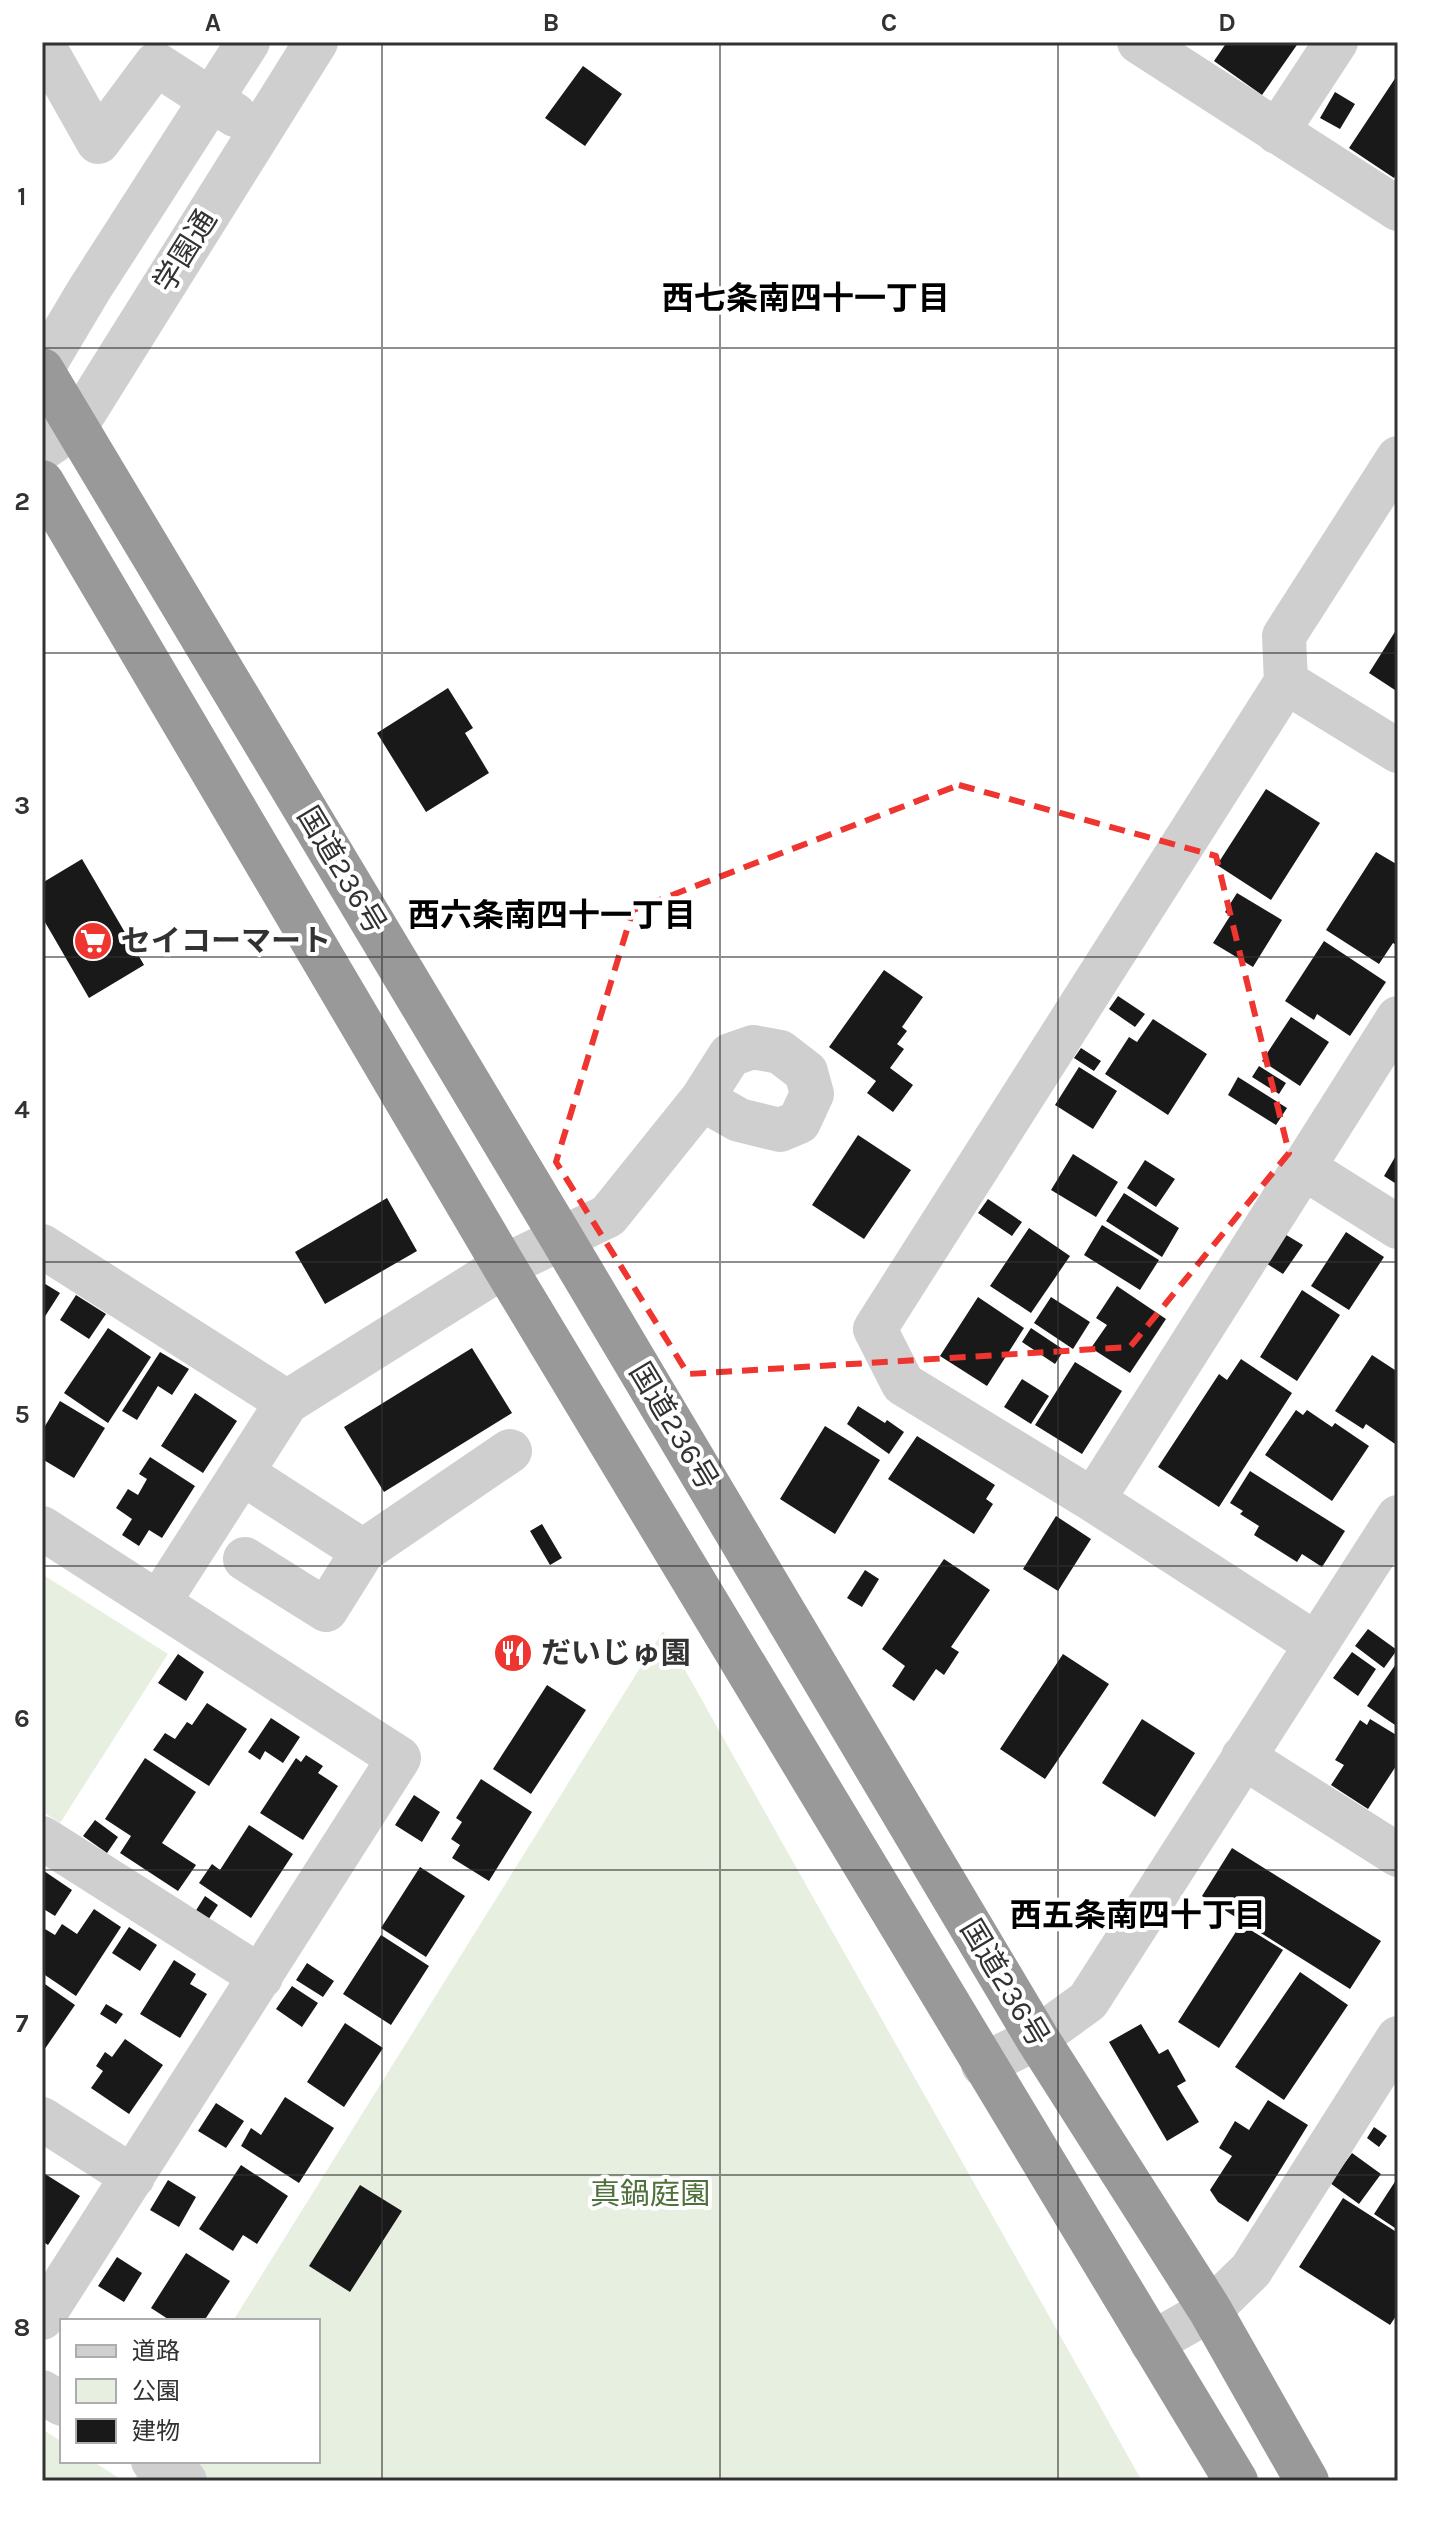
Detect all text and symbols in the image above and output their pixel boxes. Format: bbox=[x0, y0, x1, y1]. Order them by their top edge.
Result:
text: A bbox=[205, 7, 221, 38]
text: B bbox=[543, 7, 559, 38]
text: C bbox=[881, 7, 897, 38]
text: D bbox=[1218, 7, 1236, 38]
text: 1 bbox=[17, 181, 27, 212]
street label: 学園通 bbox=[146, 203, 224, 299]
district label: 西七条南四十一丁目 bbox=[662, 280, 950, 317]
text: 2 bbox=[14, 486, 30, 517]
text: 3 bbox=[14, 790, 30, 821]
street label: 国道236号 bbox=[290, 800, 394, 940]
district label: 西六条南四十一丁目 bbox=[408, 897, 696, 934]
supermarket icon: セイコーマート bbox=[72, 920, 114, 962]
place label: セイコーマート bbox=[121, 923, 331, 959]
text: 4 bbox=[14, 1094, 30, 1125]
street label: 国道236号 bbox=[622, 1356, 726, 1496]
text: 5 bbox=[14, 1399, 30, 1430]
restaurant icon: だいじゅ園 bbox=[492, 1632, 534, 1674]
place label: だいじゅ園 bbox=[541, 1635, 691, 1671]
text: 6 bbox=[14, 1703, 30, 1734]
district label: 西五条南四十丁目 bbox=[1010, 1897, 1266, 1934]
street label: 国道236号 bbox=[953, 1913, 1057, 2053]
text: 7 bbox=[16, 2008, 29, 2039]
park label: 真鍋庭園 bbox=[590, 2176, 710, 2212]
text: 8 bbox=[14, 2312, 30, 2343]
legend bbox=[60, 2319, 320, 2463]
text: 道路 bbox=[132, 2337, 180, 2365]
text: 公園 bbox=[132, 2377, 180, 2405]
text: 建物 bbox=[132, 2417, 180, 2445]

